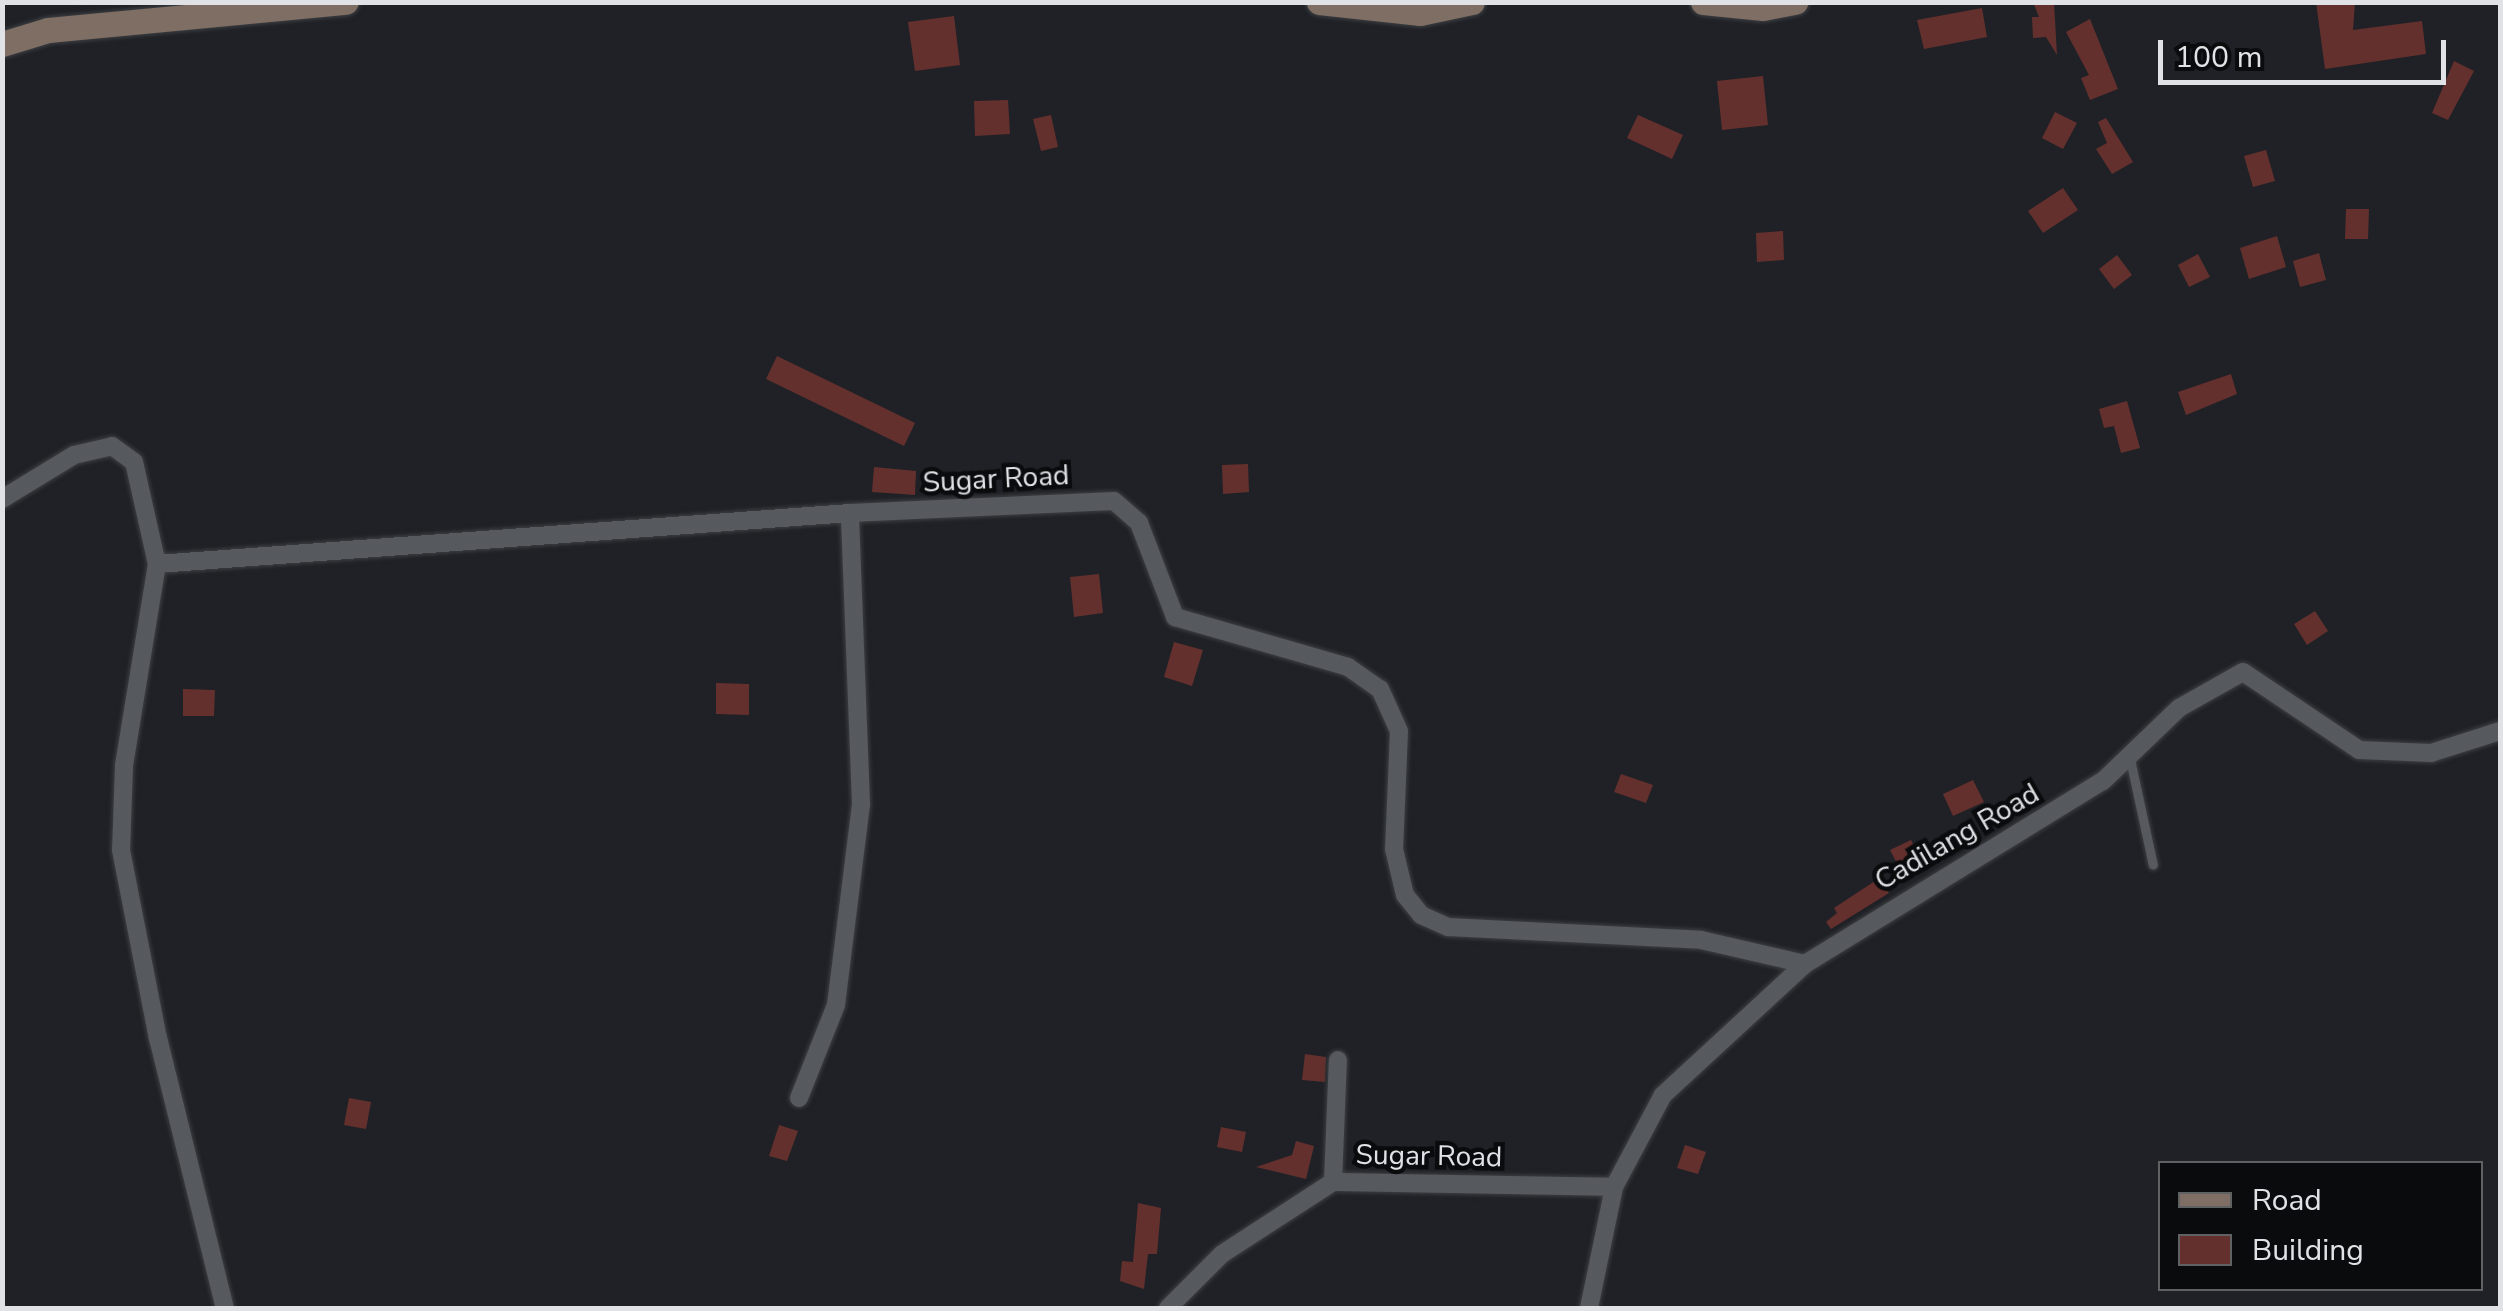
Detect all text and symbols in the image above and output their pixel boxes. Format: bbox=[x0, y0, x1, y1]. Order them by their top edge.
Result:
scale bar bbox=[2163, 20, 2450, 82]
text: 100 m bbox=[2175, 37, 2262, 78]
street label: Sugar Road bbox=[922, 458, 1070, 500]
street label: Cadilang Road bbox=[1869, 776, 2045, 898]
street label: Sugar Road bbox=[1355, 1138, 1503, 1174]
legend bbox=[2158, 1161, 2483, 1291]
text: Road bbox=[2252, 1180, 2322, 1221]
text: Building bbox=[2252, 1230, 2364, 1271]

